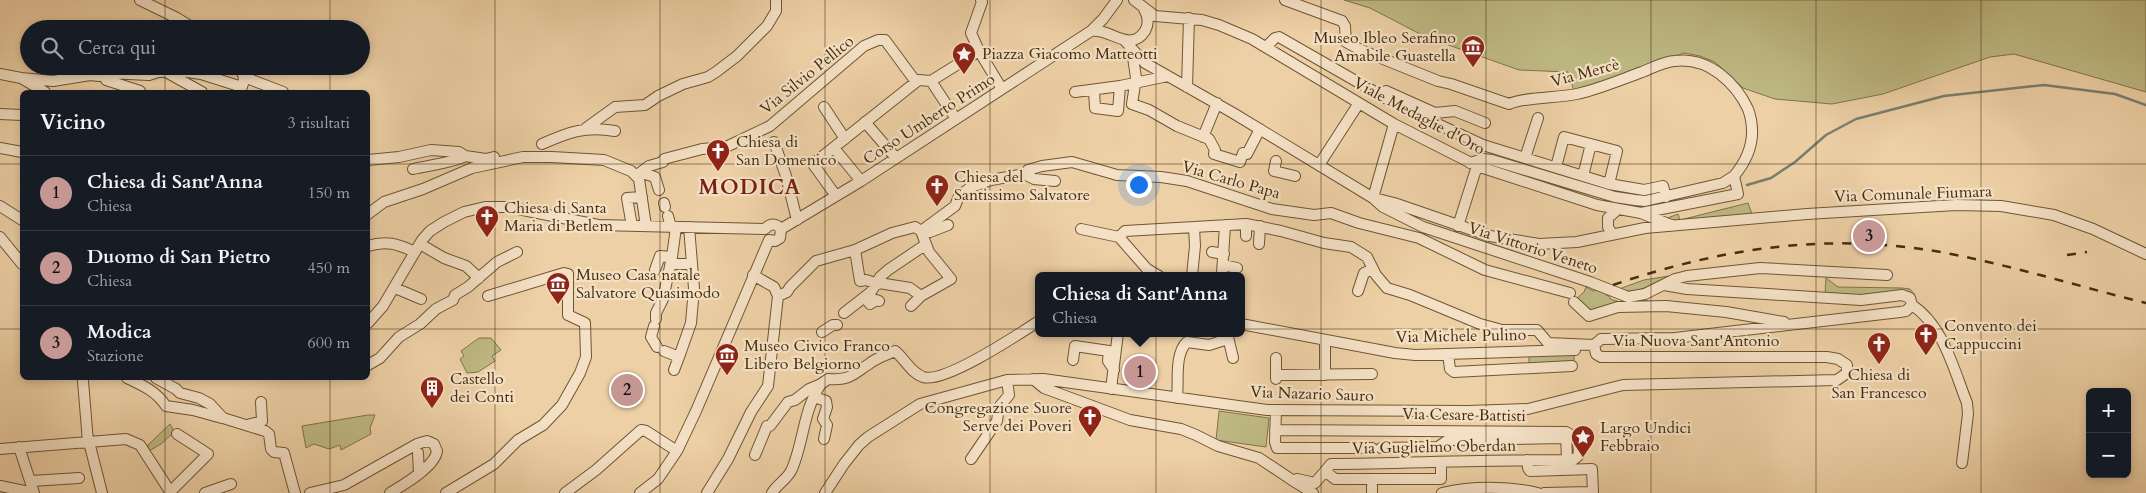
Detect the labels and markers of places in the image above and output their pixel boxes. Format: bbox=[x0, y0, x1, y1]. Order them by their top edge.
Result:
place label: Museo Ibleo Serafino Amabile Guastella bbox=[1313, 27, 1456, 67]
museum icon: Museo Ibleo Serafino Amabile Guastella bbox=[1460, 34, 1486, 68]
place icon: Piazza Giacomo Matteotti bbox=[951, 41, 977, 75]
place label: Piazza Giacomo Matteotti bbox=[982, 43, 1158, 65]
place label: Chiesa di San Domenico bbox=[736, 131, 837, 171]
church icon: Chiesa di San Domenico bbox=[705, 138, 731, 172]
place label: Chiesa del Santissimo Salvatore bbox=[954, 166, 1090, 206]
church icon: Chiesa del Santissimo Salvatore bbox=[924, 173, 950, 207]
place label: Chiesa di Santa Maria di Betlem bbox=[504, 197, 613, 237]
church icon: Chiesa di Santa Maria di Betlem bbox=[474, 204, 500, 238]
pin: 3 bbox=[1853, 217, 1885, 255]
place label: Museo Casa natale Salvatore Quasimodo bbox=[576, 264, 720, 304]
museum icon: Museo Casa natale Salvatore Quasimodo bbox=[545, 271, 571, 305]
place label: Convento dei Cappuccini bbox=[1944, 315, 2037, 355]
church icon: Convento dei Cappuccini bbox=[1913, 322, 1939, 356]
church icon: Chiesa di San Francesco bbox=[1866, 331, 1892, 365]
place label: Museo Civico Franco Libero Belgiorno bbox=[744, 335, 890, 375]
museum icon: Museo Civico Franco Libero Belgiorno bbox=[714, 342, 740, 376]
pin: 1 bbox=[1124, 353, 1156, 391]
place label: Chiesa di San Francesco bbox=[1831, 364, 1927, 404]
place label: Castello dei Conti bbox=[450, 368, 515, 408]
pin: 2 bbox=[611, 371, 643, 409]
building icon: Castello dei Conti bbox=[419, 375, 445, 409]
place label: Congregazione Suore Serve dei Poveri bbox=[925, 397, 1073, 437]
church icon: Congregazione Suore Serve dei Poveri bbox=[1077, 404, 1103, 438]
place label: Largo Undici Febbraio bbox=[1600, 417, 1692, 457]
place icon: Largo Undici Febbraio bbox=[1570, 424, 1596, 458]

